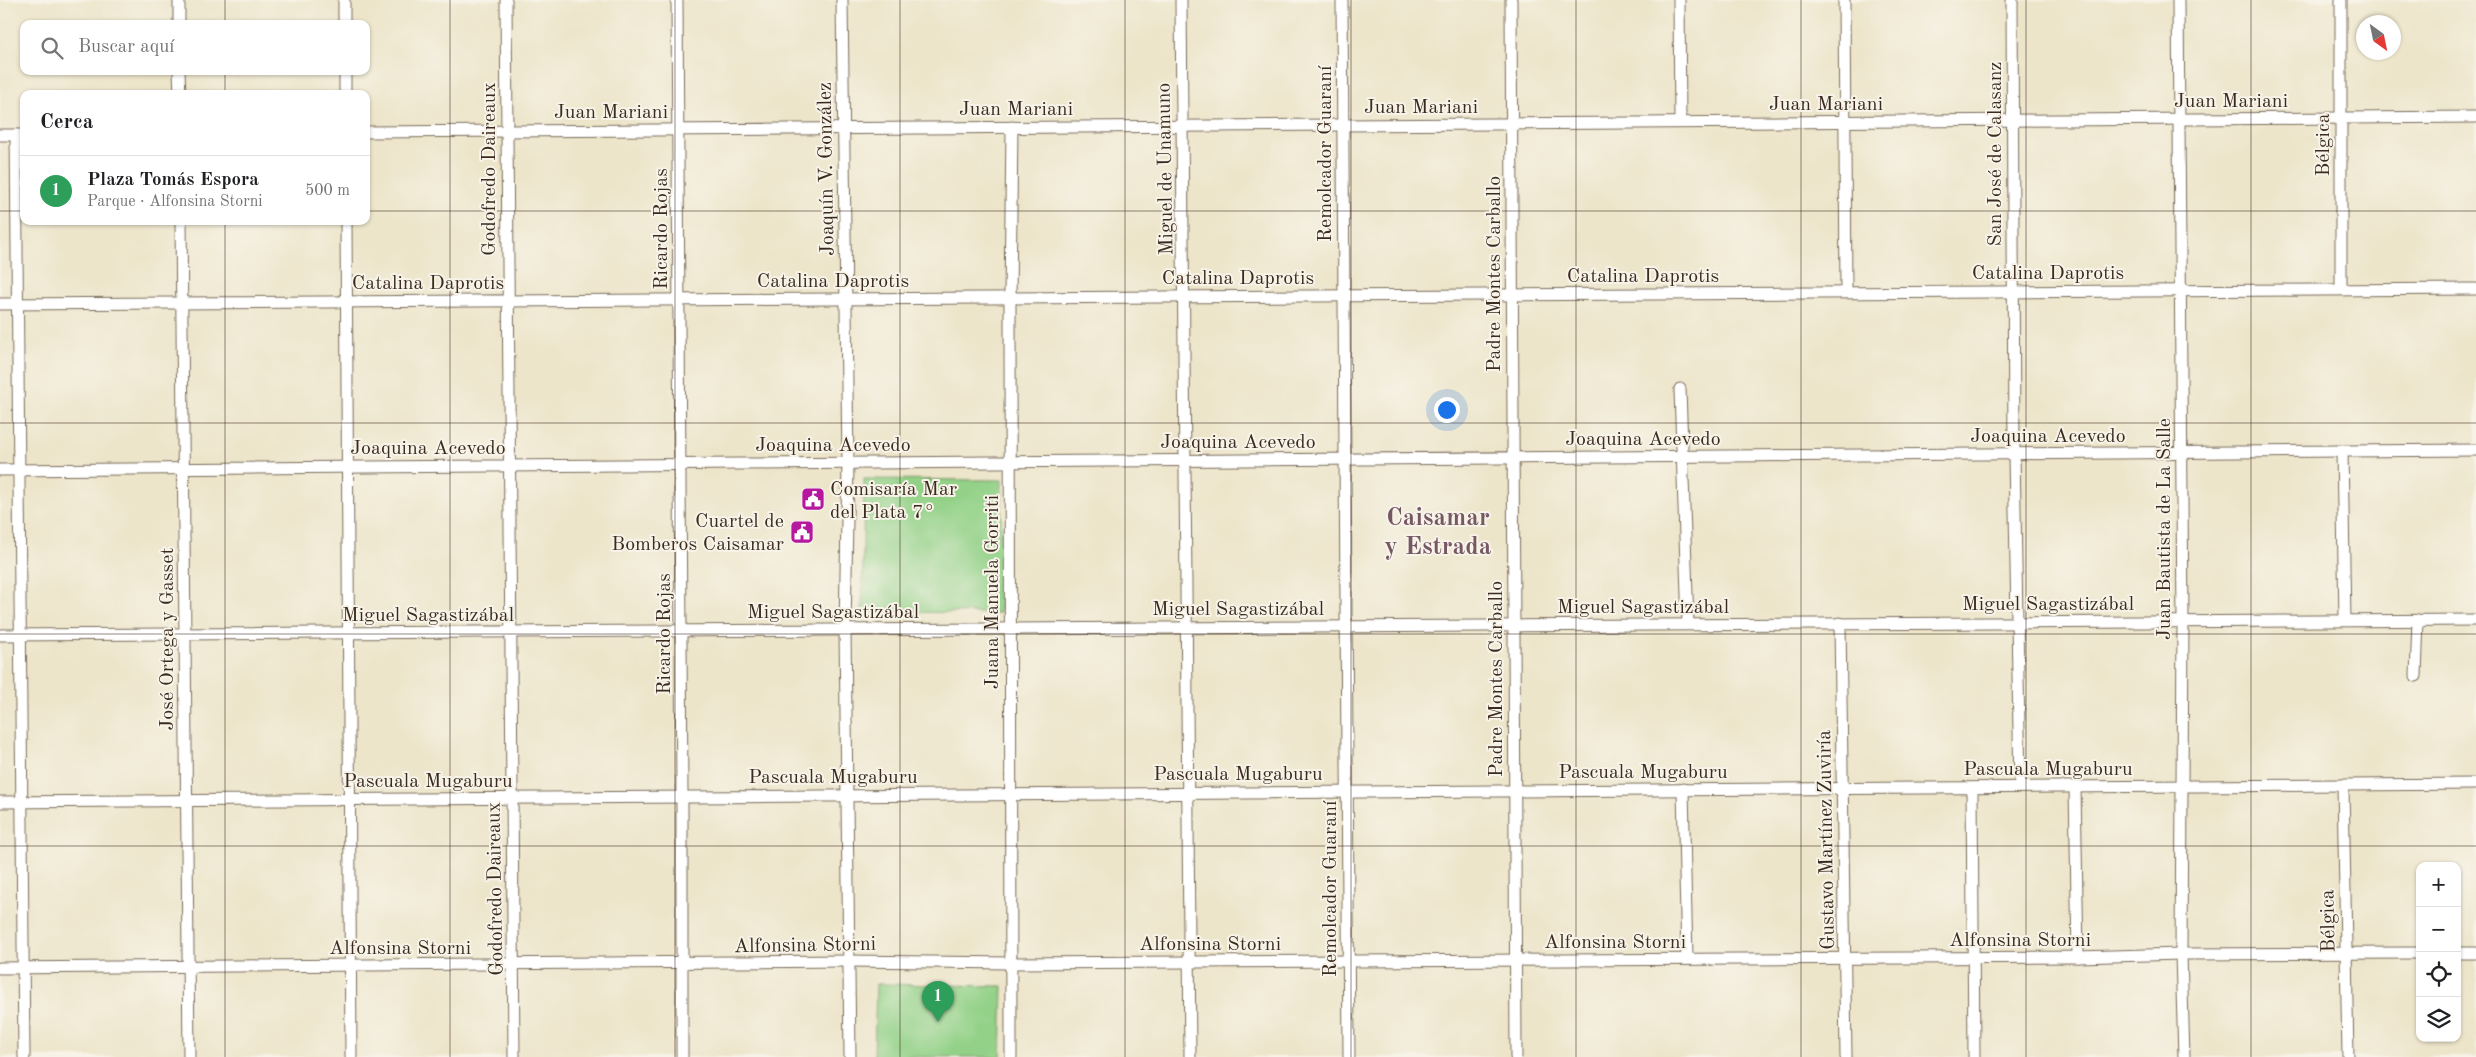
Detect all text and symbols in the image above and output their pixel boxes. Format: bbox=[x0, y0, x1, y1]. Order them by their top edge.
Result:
north arrow bbox=[2356, 15, 2401, 60]
search box bbox=[20, 20, 370, 75]
icon: search bbox=[38, 34, 66, 62]
text: Buscar aquí bbox=[78, 38, 174, 57]
street label: San José de Calasanz bbox=[1986, 62, 2006, 246]
street label: Remolcador Guaraní bbox=[1316, 65, 1336, 242]
street label: Godofredo Daireaux bbox=[480, 82, 500, 256]
street label: Joaquín V. González bbox=[815, 82, 839, 256]
street label: Miguel de Unamuno bbox=[1154, 82, 1178, 255]
street label: Juan Mariani bbox=[2174, 92, 2288, 112]
street label: Juan Mariani bbox=[1769, 95, 1883, 115]
street label: Juan Mariani bbox=[1364, 98, 1478, 118]
street label: Juan Mariani bbox=[959, 100, 1073, 120]
street label: Juan Mariani bbox=[554, 103, 668, 123]
text: Cerca bbox=[40, 112, 93, 133]
street label: Bélgica bbox=[2314, 113, 2334, 177]
street label: Ricardo Rojas bbox=[652, 168, 672, 290]
text: Plaza Tomás Espora bbox=[87, 171, 259, 190]
street label: Padre Montes Carballo bbox=[1485, 176, 1505, 372]
text: 1 bbox=[51, 183, 61, 199]
text: 500 m bbox=[305, 183, 350, 199]
text: Parque · Alfonsina Storni bbox=[87, 194, 263, 210]
street label: Catalina Daprotis bbox=[1972, 264, 2124, 284]
street label: Catalina Daprotis bbox=[1567, 267, 1719, 287]
street label: Catalina Daprotis bbox=[1162, 269, 1314, 289]
street label: Catalina Daprotis bbox=[757, 272, 909, 292]
street label: Catalina Daprotis bbox=[352, 274, 504, 294]
your location bbox=[1434, 397, 1460, 423]
street label: Juan Bautista de La Salle bbox=[2155, 418, 2175, 640]
street label: Joaquina Acevedo bbox=[1970, 427, 2126, 447]
street label: Joaquina Acevedo bbox=[1565, 430, 1721, 450]
street label: Joaquina Acevedo bbox=[1160, 433, 1316, 453]
street label: Joaquina Acevedo bbox=[755, 436, 911, 456]
street label: Joaquina Acevedo bbox=[350, 439, 506, 459]
place label: Comisaría Mar del Plata 7° bbox=[830, 480, 957, 523]
public building icon: Comisaría Mar del Plata 7° bbox=[800, 486, 826, 512]
street label: Juana Manuela Gorriti bbox=[983, 495, 1003, 689]
district label: Caisamar y Estrada bbox=[1385, 506, 1492, 560]
place label: Cuartel de Bomberos Caisamar bbox=[611, 512, 784, 555]
public building icon: Cuartel de Bomberos Caisamar bbox=[789, 519, 815, 545]
street label: José Ortega y Gasset bbox=[158, 548, 178, 730]
street label: Ricardo Rojas bbox=[655, 573, 675, 695]
street label: Padre Montes Carballo bbox=[1487, 581, 1507, 777]
street label: Miguel Sagastizábal bbox=[1962, 595, 2134, 615]
street label: Miguel Sagastizábal bbox=[1557, 598, 1729, 618]
street label: Miguel Sagastizábal bbox=[1152, 600, 1324, 620]
street label: Miguel Sagastizábal bbox=[747, 603, 919, 623]
street label: Miguel Sagastizábal bbox=[342, 606, 514, 626]
street label: Gustavo Martínez Zuviría bbox=[1815, 730, 1839, 950]
street label: Pascuala Mugaburu bbox=[1963, 760, 2133, 780]
street label: Pascuala Mugaburu bbox=[1558, 763, 1728, 783]
street label: Pascuala Mugaburu bbox=[1153, 765, 1323, 785]
street label: Pascuala Mugaburu bbox=[748, 768, 918, 788]
street label: Pascuala Mugaburu bbox=[343, 772, 513, 792]
street label: Remolcador Guaraní bbox=[1321, 800, 1341, 977]
street label: Godofredo Daireaux bbox=[484, 802, 508, 976]
map controls bbox=[2416, 862, 2461, 1042]
button: + bbox=[2416, 862, 2461, 907]
street label: Bélgica bbox=[2318, 889, 2340, 953]
button: − bbox=[2416, 907, 2461, 952]
street label: Alfonsina Storni bbox=[1949, 931, 2091, 951]
street label: Alfonsina Storni bbox=[1544, 933, 1686, 953]
street label: Alfonsina Storni bbox=[734, 935, 876, 957]
street label: Alfonsina Storni bbox=[1139, 935, 1281, 955]
street label: Alfonsina Storni bbox=[329, 939, 471, 959]
button: locate bbox=[2416, 952, 2461, 997]
pin: 1 bbox=[922, 981, 954, 1022]
button: layers bbox=[2416, 997, 2461, 1042]

